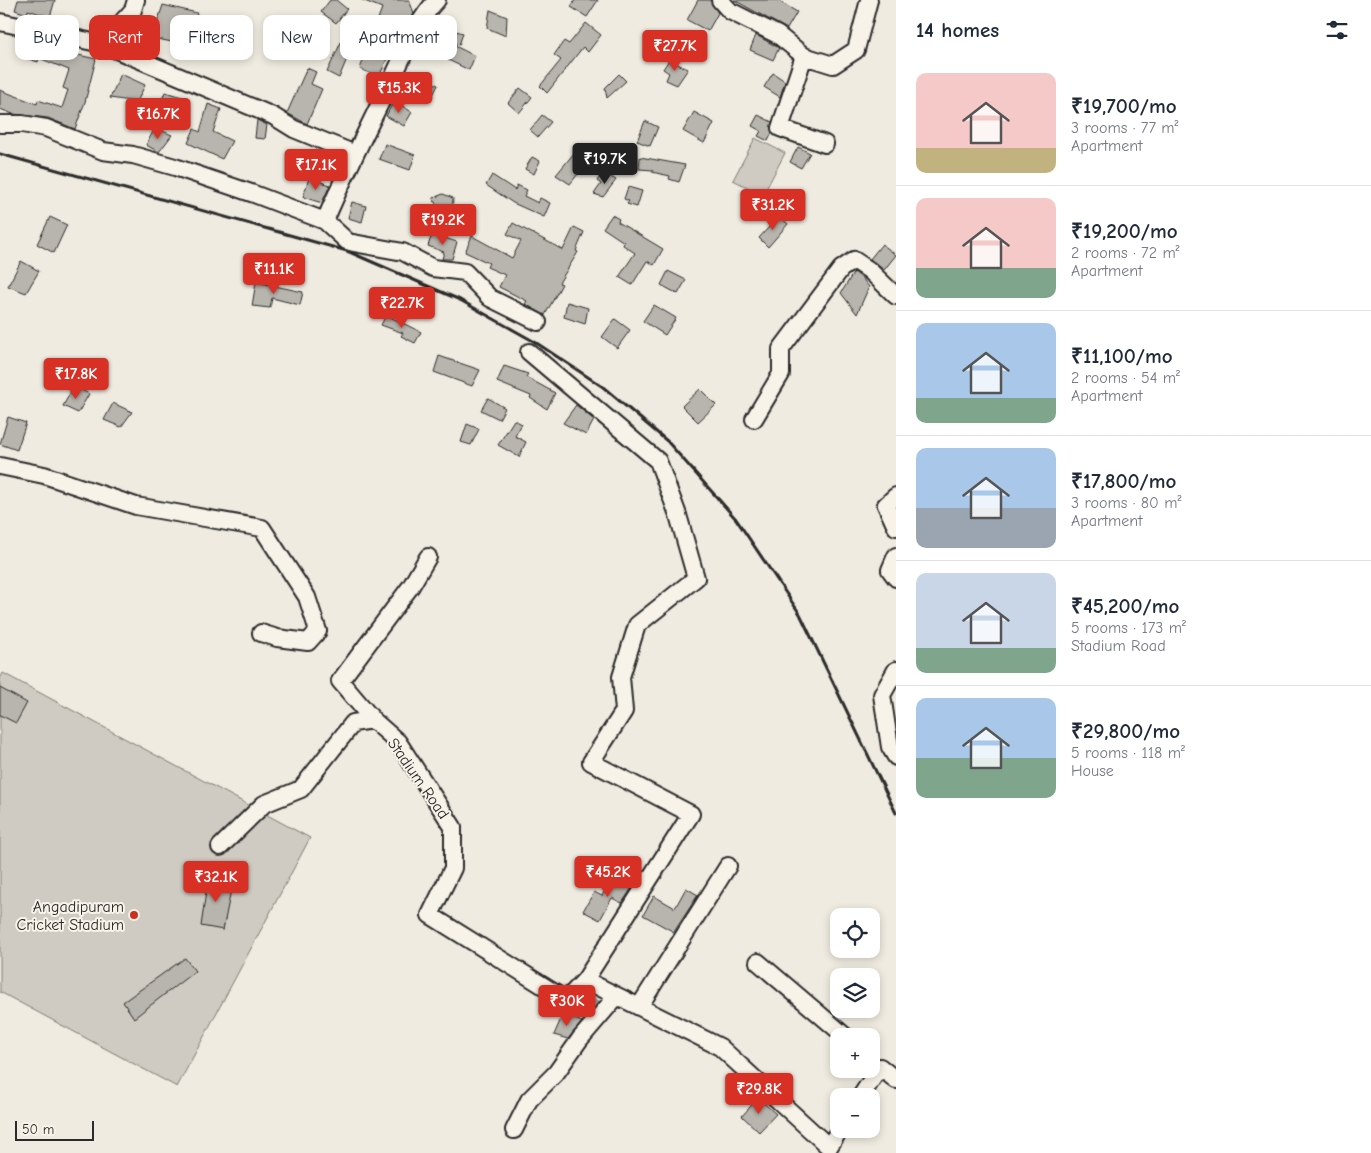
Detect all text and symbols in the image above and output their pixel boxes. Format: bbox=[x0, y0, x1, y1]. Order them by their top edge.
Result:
chip: Buy bbox=[15, 15, 79, 60]
chip: Rent bbox=[89, 15, 160, 60]
chip: Filters bbox=[170, 15, 253, 60]
chip: New bbox=[263, 15, 330, 60]
chip: Apartment bbox=[340, 15, 457, 60]
icon: filters bbox=[1323, 16, 1351, 44]
text: 14 homes bbox=[916, 18, 999, 42]
pin: ₹27.7K bbox=[634, 30, 716, 72]
text: ₹27.7K bbox=[653, 37, 697, 55]
pin: ₹15.3K bbox=[358, 72, 440, 114]
text: ₹15.3K bbox=[377, 79, 421, 97]
icon: home bbox=[956, 93, 1016, 153]
text: ₹19,700/mo bbox=[1071, 94, 1177, 118]
pin: ₹16.7K bbox=[117, 98, 199, 140]
text: ₹16.7K bbox=[137, 105, 179, 123]
text: 3 rooms · 77 m² bbox=[1071, 119, 1179, 137]
text: Apartment bbox=[1071, 137, 1143, 155]
pin: ₹19.7K bbox=[564, 142, 646, 185]
pin: ₹17.1K bbox=[275, 148, 357, 191]
text: ₹19.7K bbox=[584, 150, 626, 168]
text: ₹17.1K bbox=[296, 156, 336, 174]
pin: ₹31.2K bbox=[732, 188, 814, 231]
text: ₹31.2K bbox=[751, 196, 795, 214]
pin: ₹19.2K bbox=[402, 204, 484, 246]
text: ₹19.2K bbox=[421, 211, 465, 229]
icon: home bbox=[956, 218, 1016, 278]
text: ₹19,200/mo bbox=[1071, 219, 1178, 243]
text: 2 rooms · 72 m² bbox=[1071, 244, 1180, 262]
pin: ₹11.1K bbox=[233, 252, 315, 295]
text: ₹11.1K bbox=[254, 260, 294, 278]
text: Apartment bbox=[1071, 262, 1143, 280]
pin: ₹22.7K bbox=[361, 286, 443, 329]
text: ₹22.7K bbox=[380, 294, 424, 312]
icon: home bbox=[956, 343, 1016, 403]
text: ₹11,100/mo bbox=[1071, 344, 1173, 368]
pin: ₹17.8K bbox=[35, 358, 117, 400]
text: ₹17.8K bbox=[55, 365, 97, 383]
text: 2 rooms · 54 m² bbox=[1071, 369, 1180, 387]
text: Apartment bbox=[1071, 387, 1143, 405]
icon: home bbox=[956, 468, 1016, 528]
text: ₹17,800/mo bbox=[1071, 469, 1176, 493]
text: 3 rooms · 80 m² bbox=[1071, 494, 1181, 512]
text: Apartment bbox=[1071, 512, 1143, 530]
icon: home bbox=[956, 593, 1016, 653]
text: ₹45,200/mo bbox=[1071, 594, 1179, 618]
text: 5 rooms · 173 m² bbox=[1071, 619, 1186, 637]
text: Stadium Road bbox=[1071, 637, 1166, 655]
icon: home bbox=[956, 718, 1016, 778]
text: ₹29,800/mo bbox=[1071, 719, 1180, 743]
street label: Stadium Road bbox=[384, 735, 453, 822]
text: 5 rooms · 118 m² bbox=[1071, 744, 1185, 762]
text: House bbox=[1071, 762, 1114, 780]
pin: ₹45.2K bbox=[567, 856, 649, 898]
pin: ₹32.1K bbox=[175, 860, 257, 903]
text: ₹45.2K bbox=[585, 863, 631, 881]
text: ₹32.1K bbox=[194, 868, 238, 886]
place label: Angadipuram Cricket Stadium bbox=[16, 898, 124, 934]
map controls bbox=[830, 908, 880, 1138]
button: locate bbox=[830, 908, 880, 958]
marker: Angadipuram Cricket Stadium bbox=[128, 909, 140, 921]
button: layers bbox=[830, 968, 880, 1018]
pin: ₹30K bbox=[537, 984, 597, 1027]
text: ₹30K bbox=[549, 992, 585, 1010]
button: + bbox=[830, 1028, 880, 1078]
pin: ₹29.8K bbox=[718, 1072, 800, 1115]
text: ₹29.8K bbox=[736, 1080, 782, 1098]
button: − bbox=[830, 1088, 880, 1138]
scale bar bbox=[15, 1118, 94, 1141]
text: 50 m bbox=[22, 1121, 54, 1138]

